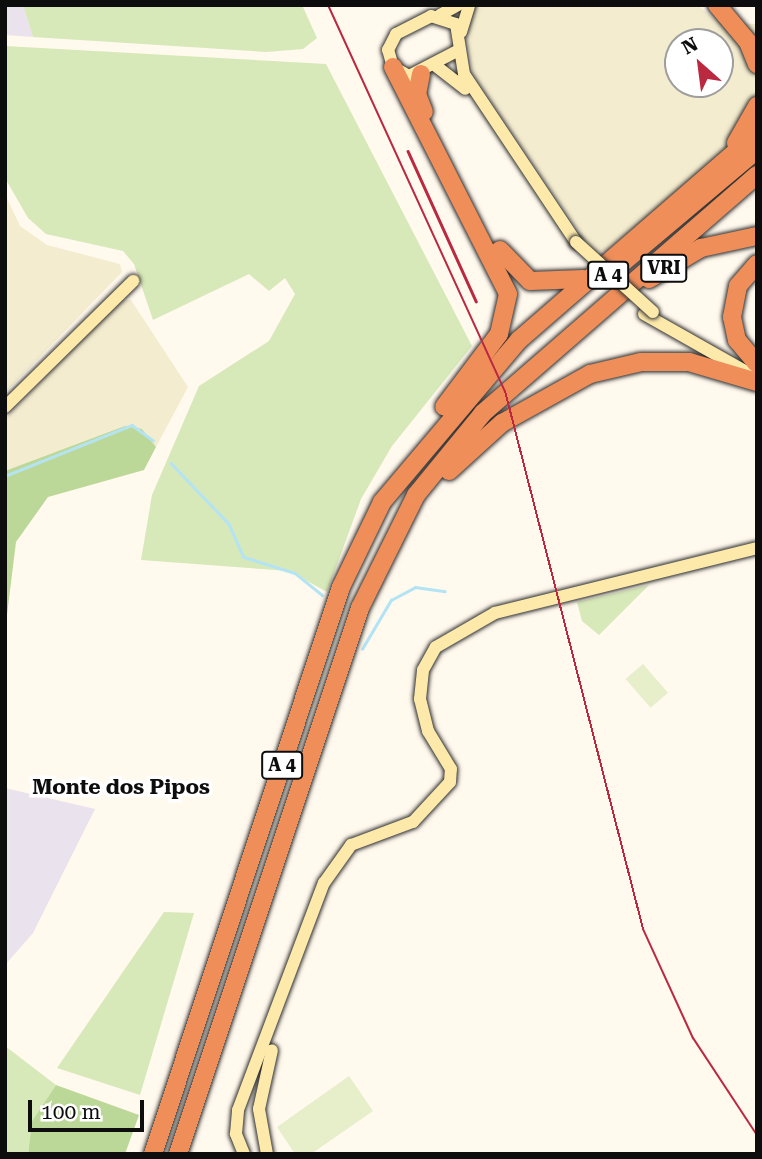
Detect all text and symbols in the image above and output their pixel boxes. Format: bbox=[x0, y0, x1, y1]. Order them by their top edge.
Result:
north arrow bbox=[664, 28, 734, 98]
text: N bbox=[678, 32, 702, 59]
road number: VRI bbox=[640, 254, 688, 282]
road number: A 4 bbox=[587, 260, 629, 290]
road number: A 4 bbox=[261, 750, 303, 780]
district label: Monte dos Pipos bbox=[32, 774, 210, 800]
scale bar bbox=[32, 1086, 147, 1130]
text: 100 m bbox=[41, 1100, 101, 1124]

